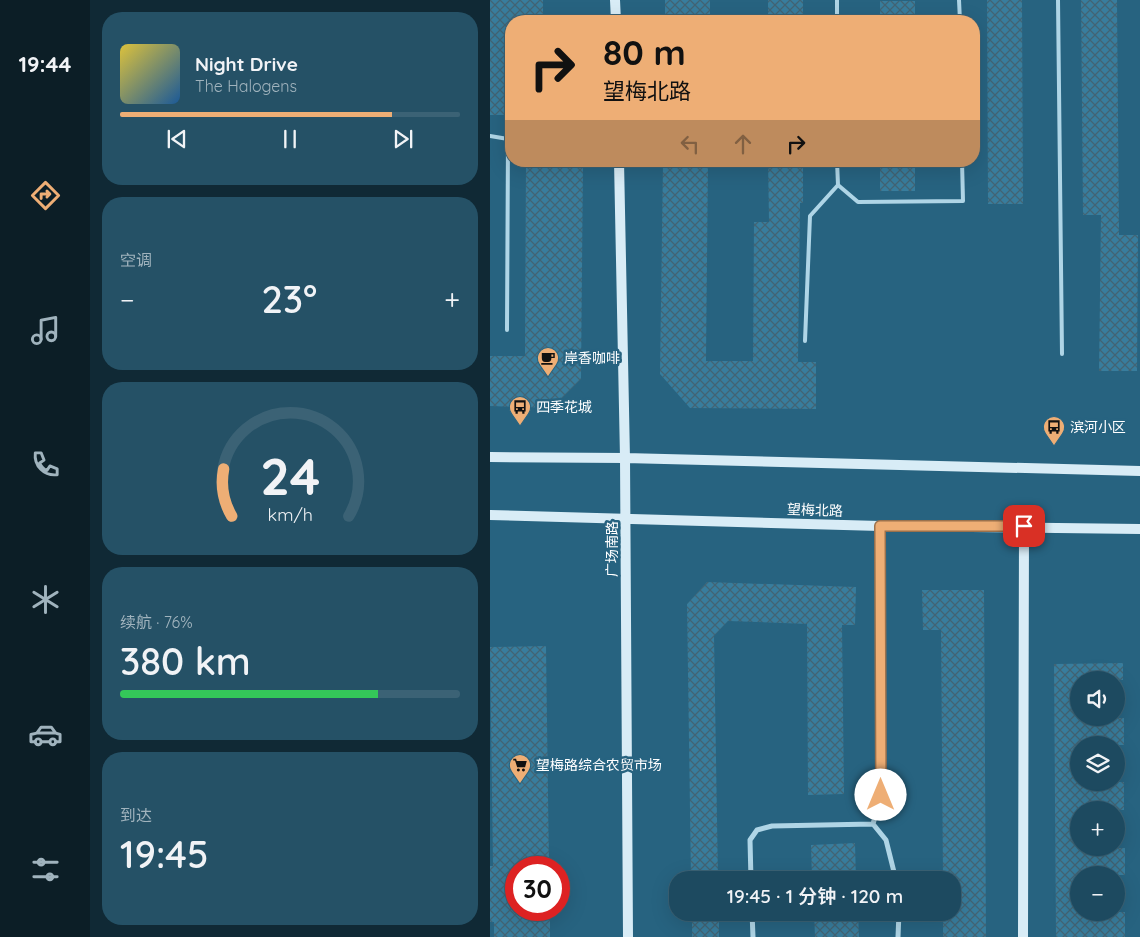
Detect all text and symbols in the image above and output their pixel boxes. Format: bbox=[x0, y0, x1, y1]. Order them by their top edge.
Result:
text: 80 m bbox=[603, 30, 686, 74]
icon: right bbox=[520, 35, 585, 100]
text: 19:44 bbox=[19, 50, 71, 78]
text: Night Drive bbox=[195, 52, 298, 76]
text: The Halogens bbox=[195, 76, 297, 96]
text: 望梅北路 bbox=[603, 77, 691, 105]
icon: previous bbox=[163, 125, 191, 153]
icon: pause bbox=[276, 125, 304, 153]
icon: next bbox=[389, 125, 417, 153]
icon: left bbox=[676, 130, 704, 158]
icon: ahead bbox=[729, 130, 757, 158]
icon: right bbox=[782, 130, 810, 158]
icon: directions bbox=[28, 178, 63, 213]
text: 空调 bbox=[120, 250, 152, 270]
text: 23° bbox=[261, 275, 317, 323]
text: − bbox=[120, 282, 135, 317]
text: + bbox=[444, 282, 460, 317]
icon: music bbox=[28, 313, 63, 348]
cafe icon: 岸香咖啡 bbox=[536, 346, 560, 377]
place label: 岸香咖啡 bbox=[564, 349, 620, 367]
bus stop icon: 四季花城 bbox=[508, 395, 532, 426]
place label: 四季花城 bbox=[536, 398, 592, 416]
bus stop icon: 滨河小区 bbox=[1042, 415, 1066, 446]
place label: 滨河小区 bbox=[1070, 418, 1126, 436]
text: 24 bbox=[260, 443, 320, 508]
icon: phone bbox=[28, 447, 63, 482]
street label: 望梅北路 bbox=[787, 500, 843, 520]
text: km/h bbox=[267, 503, 313, 525]
pin bbox=[1003, 505, 1045, 547]
icon: arrive bbox=[1010, 512, 1038, 540]
street label: 广场南路 bbox=[603, 521, 621, 577]
icon: climate bbox=[28, 582, 63, 617]
text: 续航 · 76% bbox=[120, 612, 193, 632]
text: 380 km bbox=[120, 637, 251, 685]
map controls bbox=[1070, 671, 1125, 921]
button: sound bbox=[1070, 671, 1125, 726]
icon: car bbox=[28, 717, 63, 752]
button: layers bbox=[1070, 736, 1125, 791]
supermarket icon: 望梅路综合农贸市场 bbox=[508, 753, 532, 784]
place label: 望梅路综合农贸市场 bbox=[536, 756, 662, 774]
position arrow bbox=[854, 768, 906, 820]
button: + bbox=[1070, 801, 1125, 856]
text: 到达 bbox=[120, 805, 152, 825]
text: 19:45 bbox=[120, 830, 208, 878]
icon: filters bbox=[28, 852, 63, 887]
speed limit sign: 30 bbox=[505, 856, 570, 921]
button: − bbox=[1070, 866, 1125, 921]
text: 19:45 · 1 分钟 · 120 m bbox=[727, 884, 903, 908]

